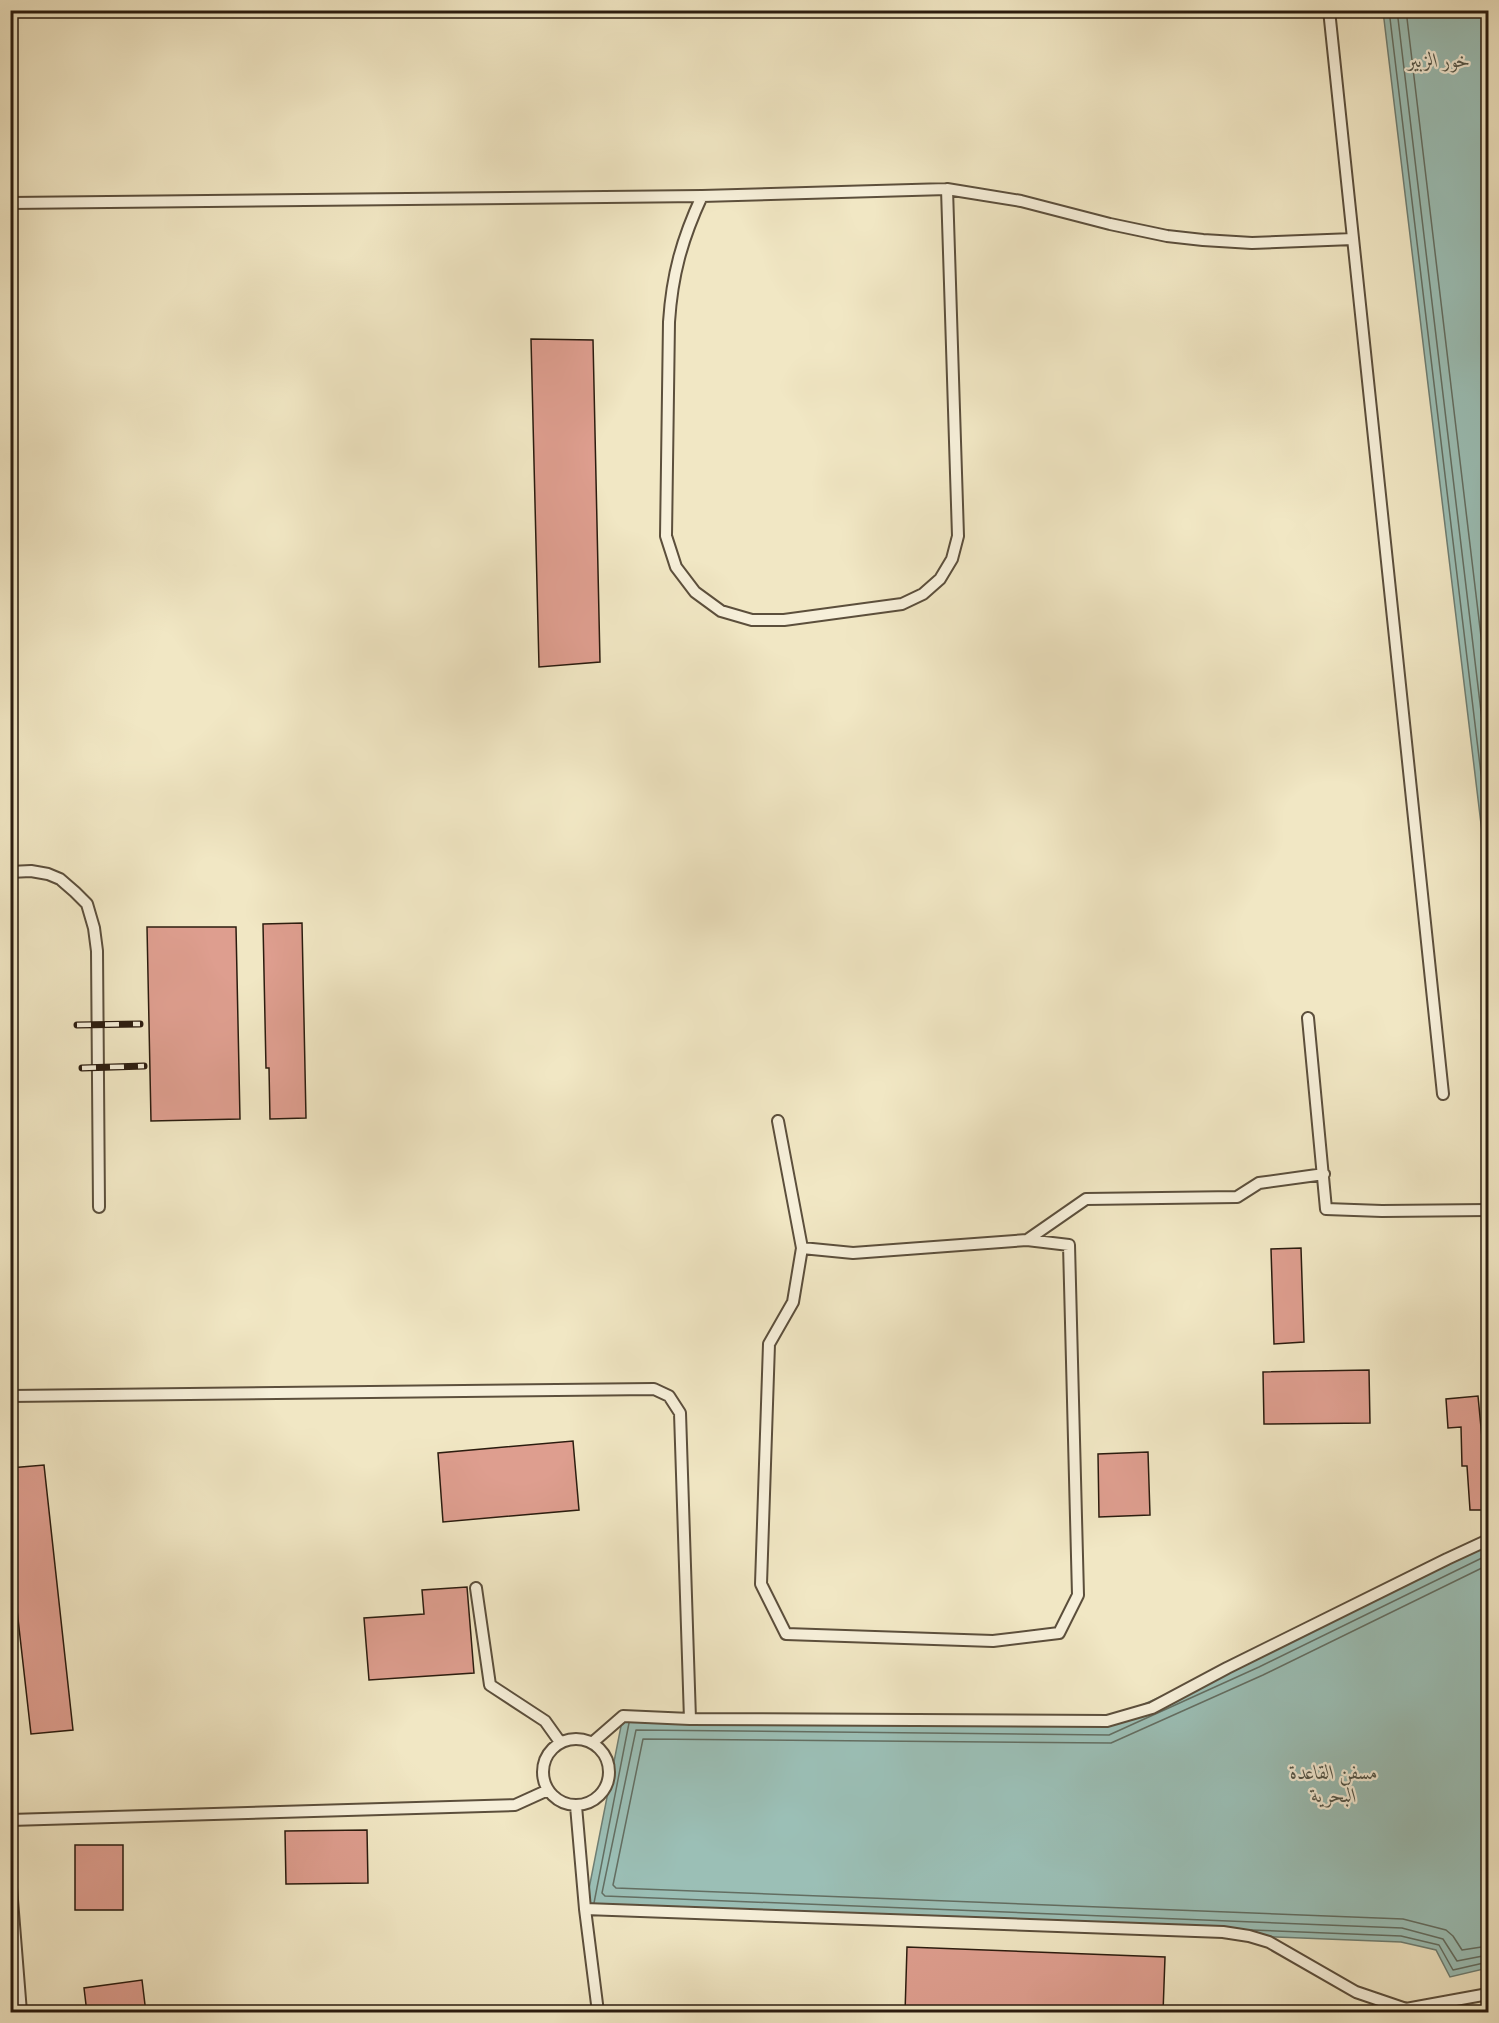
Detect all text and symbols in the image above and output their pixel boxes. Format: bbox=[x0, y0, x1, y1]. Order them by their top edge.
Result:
water label: خور الزبير bbox=[1405, 48, 1471, 77]
water label: مسفن القاعدة البحرية bbox=[1289, 1760, 1378, 1812]

